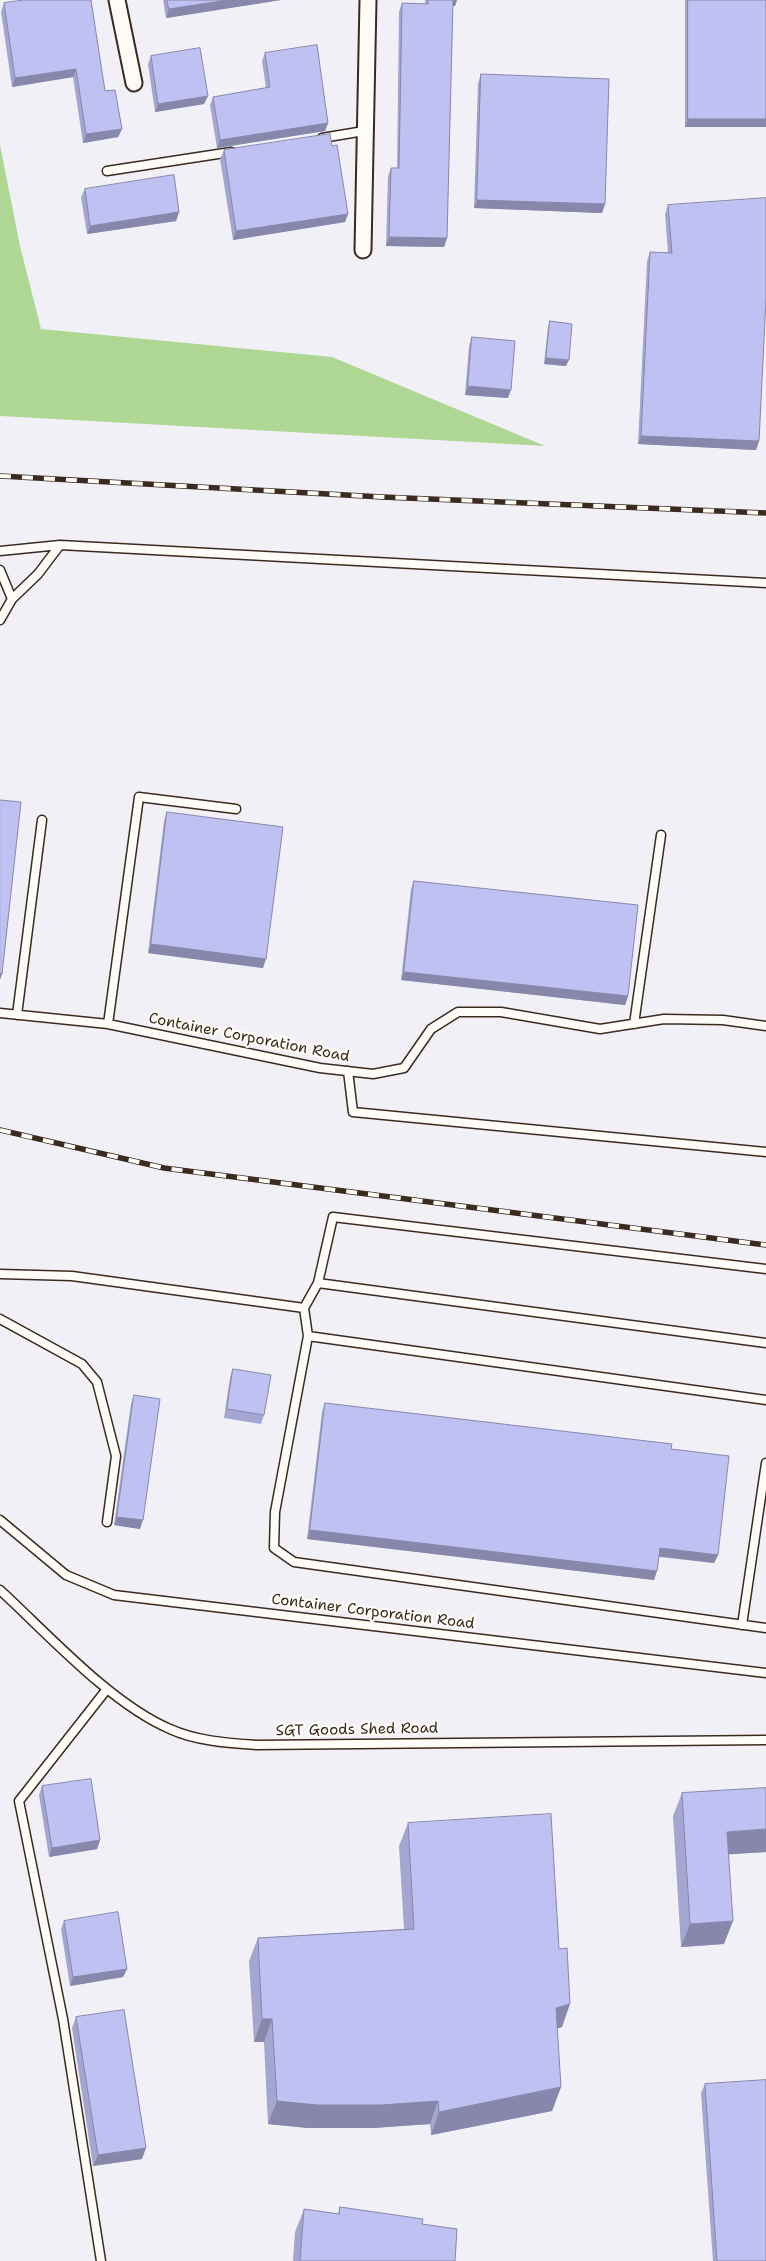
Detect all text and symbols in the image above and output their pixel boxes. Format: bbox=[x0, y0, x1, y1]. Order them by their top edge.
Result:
street label: Container Corporation Road bbox=[147, 1010, 351, 1066]
street label: Container Corporation Road bbox=[270, 1591, 476, 1633]
street label: SGT Goods Shed Road bbox=[276, 1720, 438, 1740]

